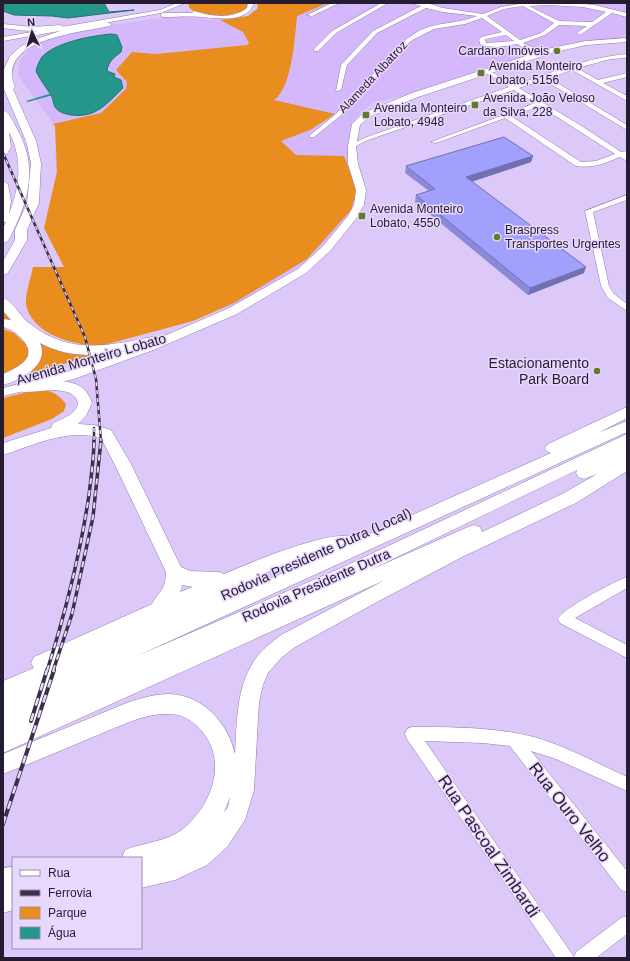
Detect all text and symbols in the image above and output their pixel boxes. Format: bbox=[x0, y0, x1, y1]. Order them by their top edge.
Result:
north arrow bbox=[12, 12, 52, 52]
text: N bbox=[27, 16, 36, 28]
street label: Alameda Albatroz bbox=[336, 38, 410, 116]
place label: Cardano Imóveis bbox=[458, 44, 549, 58]
marker: Cardano Imóveis bbox=[552, 46, 562, 56]
place label: Avenida Monteiro Lobato, 5156 bbox=[489, 59, 582, 87]
marker: Avenida Monteiro Lobato, 5156 bbox=[476, 68, 486, 78]
place label: Avenida João Veloso da Silva, 228 bbox=[483, 91, 595, 119]
marker: Avenida João Veloso da Silva, 228 bbox=[470, 100, 480, 110]
place label: Avenida Monteiro Lobato, 4948 bbox=[374, 101, 467, 129]
marker: Avenida Monteiro Lobato, 4948 bbox=[361, 110, 371, 120]
place label: Avenida Monteiro Lobato, 4550 bbox=[370, 202, 463, 230]
marker: Avenida Monteiro Lobato, 4550 bbox=[357, 211, 367, 221]
place label: Braspress Transportes Urgentes bbox=[505, 223, 621, 251]
marker: Braspress Transportes Urgentes bbox=[492, 232, 502, 242]
street label: Avenida Monteiro Lobato bbox=[14, 330, 168, 388]
place label: Estacionamento Park Board bbox=[489, 355, 589, 387]
marker: Estacionamento Park Board bbox=[592, 366, 602, 376]
street label: Rodovia Presidente Dutra (Local) bbox=[218, 504, 414, 604]
street label: Rodovia Presidente Dutra bbox=[239, 545, 393, 625]
street label: Rua Ouro Velho bbox=[525, 759, 614, 866]
street label: Rua Pascoal Zimbardi bbox=[434, 772, 543, 921]
legend bbox=[12, 857, 142, 949]
text: Rua bbox=[48, 866, 70, 880]
text: Ferrovia bbox=[48, 886, 92, 900]
text: Parque bbox=[48, 906, 87, 920]
text: Água bbox=[48, 925, 76, 940]

